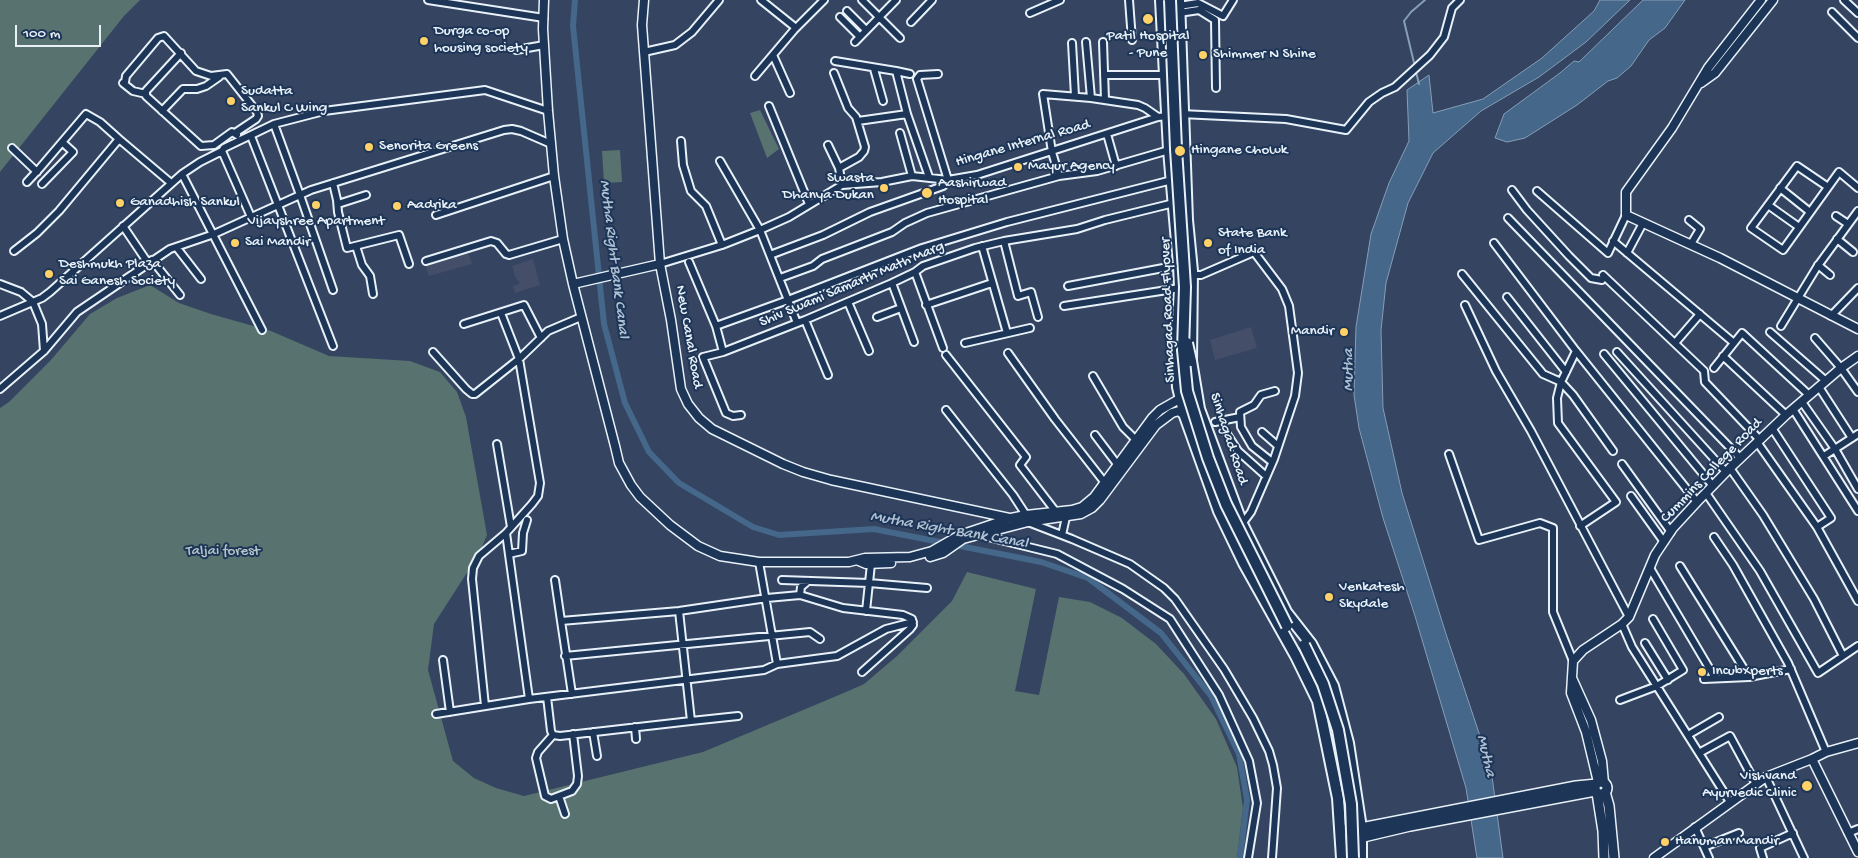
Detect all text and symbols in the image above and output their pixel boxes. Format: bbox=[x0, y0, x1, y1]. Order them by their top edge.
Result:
marker: Patil Hospital - Pune bbox=[1141, 12, 1155, 26]
scale bar bbox=[18, 15, 104, 47]
place label: Durga co-op housing society bbox=[434, 23, 528, 58]
text: 100 m bbox=[23, 25, 60, 43]
place label: Patil Hospital - Pune bbox=[1106, 28, 1190, 63]
marker: Durga co-op housing society bbox=[418, 35, 430, 47]
place label: Shimmer N Shine bbox=[1213, 46, 1316, 64]
marker: Shimmer N Shine bbox=[1197, 49, 1209, 61]
place label: Sudatta Sankul C Wing bbox=[241, 83, 327, 118]
marker: Sudatta Sankul C Wing bbox=[225, 95, 237, 107]
street label: Hingane Internal Road bbox=[954, 116, 1092, 172]
place label: Senorita Greens bbox=[379, 138, 478, 156]
marker: Senorita Greens bbox=[363, 141, 375, 153]
place label: Hingane Chowk bbox=[1191, 142, 1288, 160]
marker: Hingane Chowk bbox=[1173, 144, 1187, 158]
place label: Mayur Agency bbox=[1028, 158, 1115, 176]
marker: Mayur Agency bbox=[1012, 161, 1024, 173]
place label: Swasta Dhanya Dukan bbox=[782, 170, 874, 205]
place label: Aashirwad Hospital bbox=[938, 175, 1006, 210]
water label: Mutha Right Bank Canal bbox=[594, 179, 632, 339]
marker: Swasta Dhanya Dukan bbox=[878, 182, 890, 194]
marker: Aashirwad Hospital bbox=[920, 186, 934, 200]
place label: Ganadhish Sankul bbox=[130, 194, 240, 212]
marker: Ganadhish Sankul bbox=[114, 197, 126, 209]
place label: Aadrika bbox=[407, 197, 457, 215]
marker: Vijayshree Apartment bbox=[310, 199, 322, 211]
marker: Aadrika bbox=[391, 200, 403, 212]
place label: Vijayshree Apartment bbox=[247, 213, 385, 231]
place label: State Bank of India bbox=[1218, 225, 1287, 260]
place label: Sai Mandir bbox=[245, 234, 310, 252]
marker: Sai Mandir bbox=[229, 237, 241, 249]
street label: Sinhagad Road Flyover bbox=[1157, 237, 1181, 383]
marker: State Bank of India bbox=[1202, 237, 1214, 249]
street label: Shiv Swami Samarth Math Marg bbox=[757, 238, 947, 332]
place label: Deshmukh Plaza Sai Ganesh Society bbox=[59, 256, 175, 291]
marker: Deshmukh Plaza Sai Ganesh Society bbox=[43, 268, 55, 280]
street label: New Canal Road bbox=[670, 284, 706, 390]
place label: Mandir bbox=[1291, 323, 1334, 341]
marker: Mandir bbox=[1338, 326, 1350, 338]
water label: Mutha bbox=[1340, 349, 1360, 391]
street label: Sinhagad Road bbox=[1205, 391, 1251, 487]
street label: Cummins College Road bbox=[1657, 415, 1767, 527]
water label: Mutha Right Bank Canal bbox=[869, 508, 1029, 554]
park label: Taljai forest bbox=[186, 543, 260, 561]
place label: Venkatesh Skydale bbox=[1339, 579, 1405, 614]
marker: Venkatesh Skydale bbox=[1323, 591, 1335, 603]
place label: IncubXperts bbox=[1712, 663, 1783, 681]
marker: IncubXperts bbox=[1696, 666, 1708, 678]
water label: Mutha bbox=[1471, 733, 1499, 779]
place label: Vishvand Ayurvedic Clinic bbox=[1702, 768, 1796, 803]
marker: Vishvand Ayurvedic Clinic bbox=[1800, 779, 1814, 793]
place label: Hanuman Mandir bbox=[1675, 833, 1779, 851]
marker: Hanuman Mandir bbox=[1659, 836, 1671, 848]

